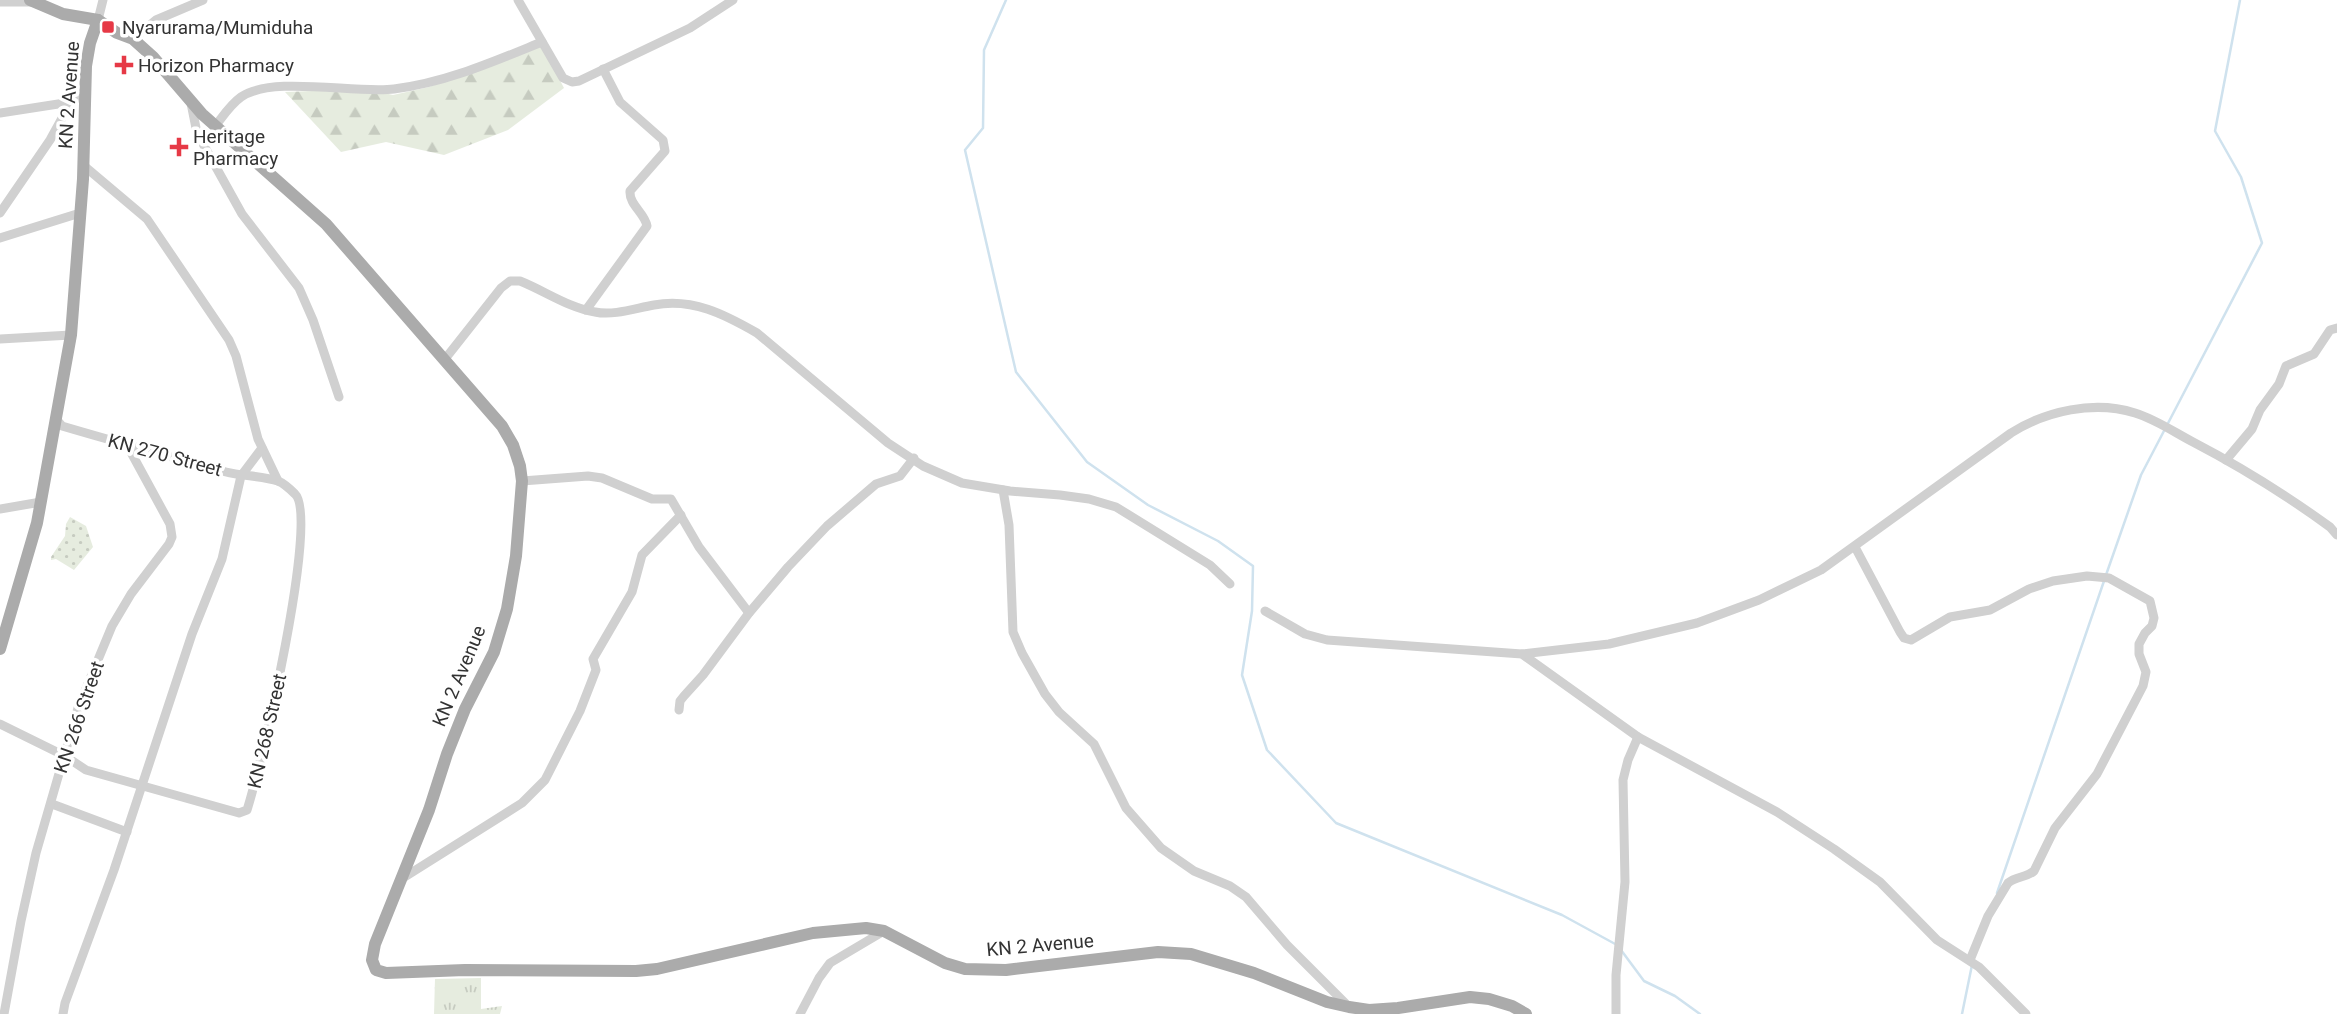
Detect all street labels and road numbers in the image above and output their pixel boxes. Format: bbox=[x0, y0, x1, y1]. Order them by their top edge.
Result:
street label: KN 2 Avenue bbox=[54, 40, 84, 150]
street label: KN 270 Street bbox=[105, 429, 225, 481]
street label: KN 2 Avenue bbox=[427, 622, 491, 730]
street label: KN 266 Street bbox=[49, 658, 109, 776]
street label: KN 268 Street bbox=[243, 671, 291, 791]
street label: KN 2 Avenue bbox=[985, 929, 1095, 961]

